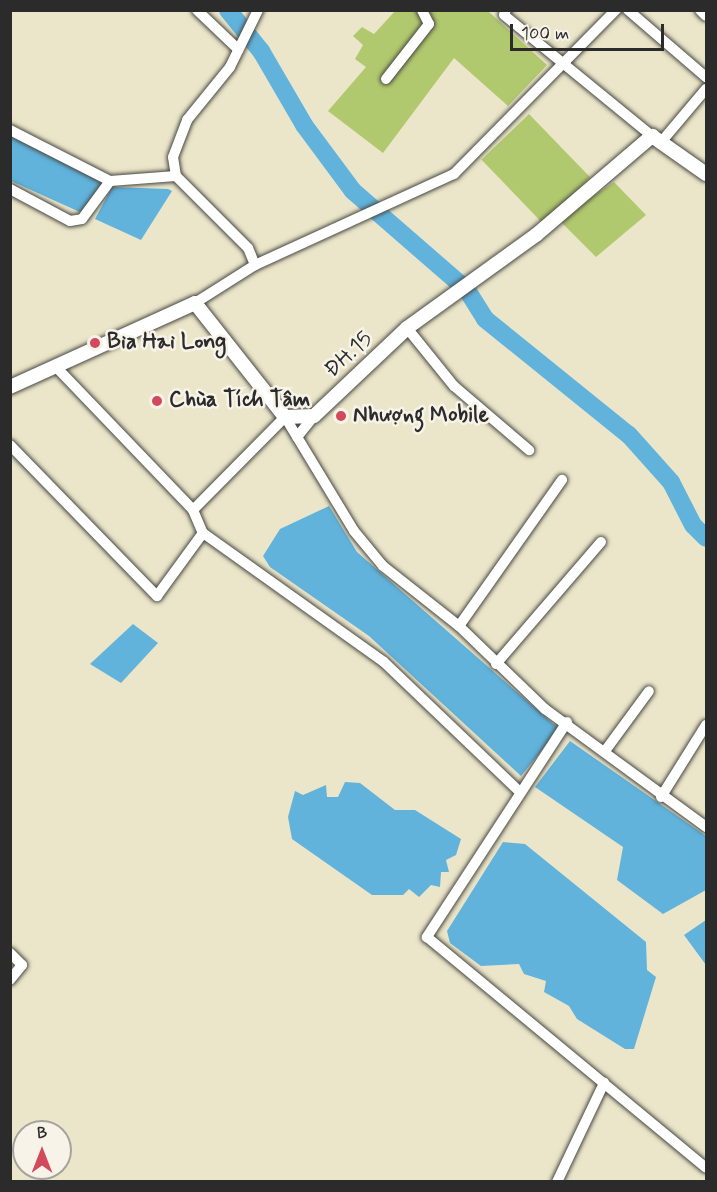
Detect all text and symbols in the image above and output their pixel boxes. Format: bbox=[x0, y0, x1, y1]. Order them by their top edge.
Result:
scale bar bbox=[513, 12, 668, 50]
text: 100 m bbox=[521, 22, 569, 46]
street label: ĐH.15 bbox=[320, 326, 378, 384]
place label: Bia Hai Long bbox=[107, 330, 225, 356]
marker: Bia Hai Long bbox=[88, 336, 102, 350]
place label: Chùa Tích Tâm bbox=[169, 388, 310, 414]
marker: Chùa Tích Tâm bbox=[150, 394, 164, 408]
place label: Nhượng Mobile bbox=[353, 403, 491, 429]
marker: Nhượng Mobile bbox=[334, 409, 348, 423]
north arrow bbox=[12, 1120, 72, 1180]
text: B bbox=[37, 1123, 47, 1144]

